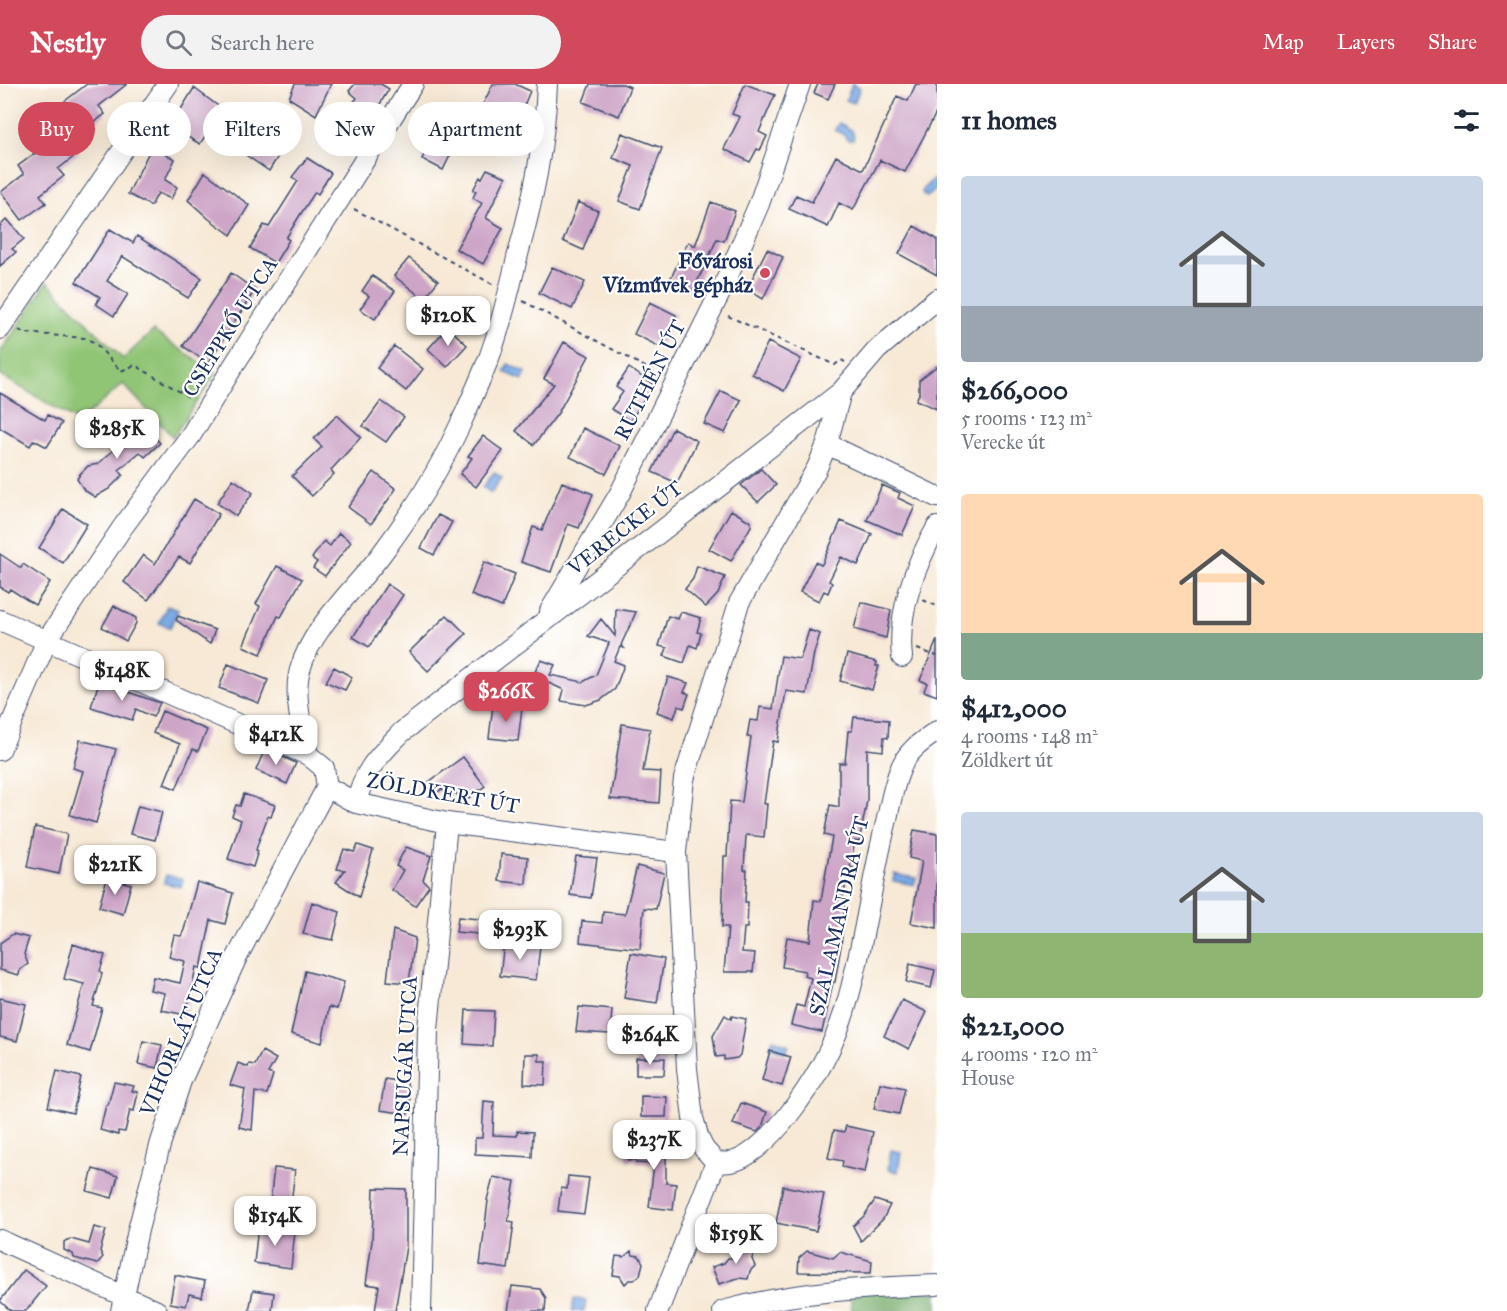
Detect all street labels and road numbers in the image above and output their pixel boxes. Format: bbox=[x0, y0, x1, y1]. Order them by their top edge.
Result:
street label: CSEPPKŐ UTCA bbox=[176, 252, 283, 402]
street label: RUTHÉN ÚT bbox=[608, 315, 691, 445]
street label: VERECKE ÚT bbox=[561, 474, 688, 582]
street label: ZÖLDKERT ÚT bbox=[364, 766, 522, 819]
street label: SZALAMANDRA ÚT bbox=[802, 813, 875, 1018]
street label: VIHORLÁT UTCA bbox=[133, 944, 228, 1121]
street label: NAPSUGÁR UTCA bbox=[387, 975, 423, 1157]

